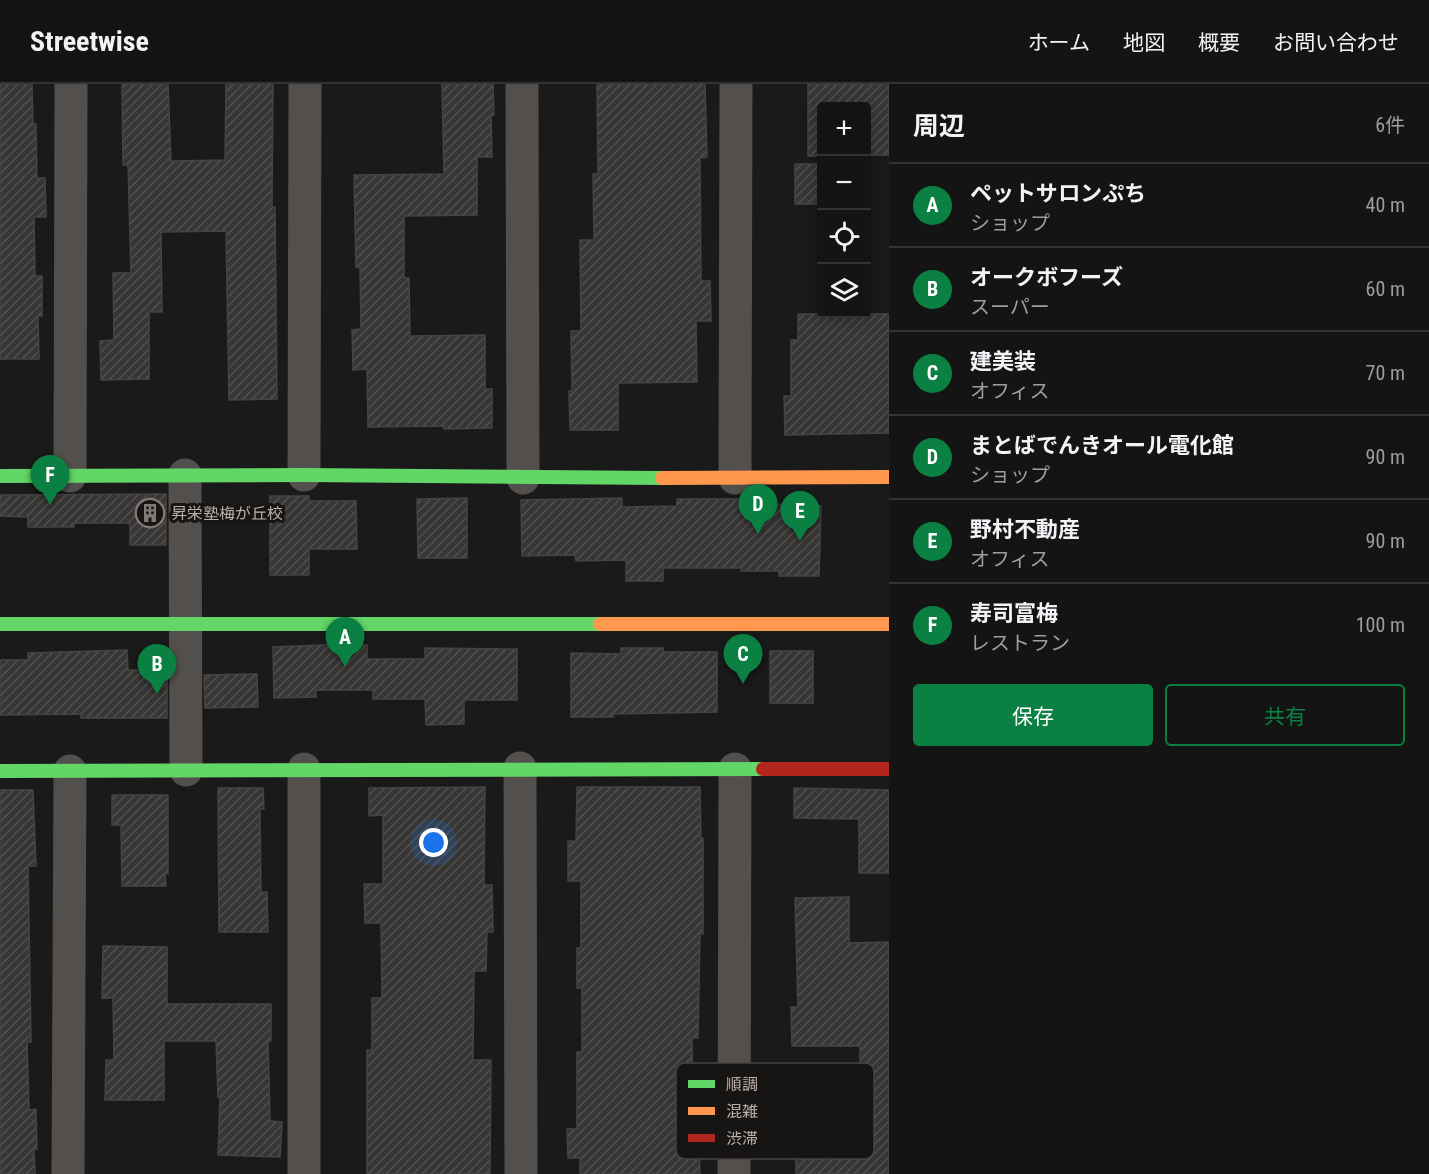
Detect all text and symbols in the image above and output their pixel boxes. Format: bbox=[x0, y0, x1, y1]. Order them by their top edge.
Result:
text: Streetwise bbox=[30, 25, 149, 58]
text: ホーム bbox=[1028, 31, 1090, 55]
text: 地図 bbox=[1123, 31, 1165, 55]
text: 概要 bbox=[1198, 31, 1240, 55]
text: お問い合わせ bbox=[1273, 31, 1399, 55]
map controls bbox=[817, 102, 871, 318]
button: + bbox=[817, 102, 871, 156]
text: 周辺 bbox=[913, 111, 965, 141]
text: 6件 bbox=[1375, 113, 1405, 137]
button: − bbox=[817, 156, 871, 210]
text: ペットサロンぷち bbox=[970, 181, 1146, 206]
text: A bbox=[927, 193, 938, 217]
text: 40 m bbox=[1366, 193, 1405, 217]
button: locate bbox=[817, 210, 871, 264]
text: ショップ bbox=[970, 211, 1050, 235]
button: layers bbox=[817, 264, 871, 318]
text: オークボフーズ bbox=[970, 265, 1123, 290]
text: B bbox=[927, 277, 938, 301]
text: 60 m bbox=[1366, 277, 1405, 301]
text: スーパー bbox=[970, 295, 1050, 319]
text: 建美装 bbox=[970, 349, 1036, 374]
text: C bbox=[927, 361, 938, 385]
text: 70 m bbox=[1366, 361, 1405, 385]
text: オフィス bbox=[970, 379, 1050, 403]
text: まとばでんきオール電化館 bbox=[970, 433, 1234, 458]
text: D bbox=[927, 445, 938, 469]
text: 90 m bbox=[1366, 445, 1405, 469]
pin: F bbox=[31, 456, 70, 505]
text: ショップ bbox=[970, 463, 1050, 487]
pin: D bbox=[738, 484, 777, 534]
pin: E bbox=[780, 492, 820, 541]
building icon: 昇栄塾梅が丘校 bbox=[134, 497, 166, 529]
place label: 昇栄塾梅が丘校 bbox=[171, 504, 283, 523]
text: 野村不動産 bbox=[970, 517, 1080, 542]
text: E bbox=[928, 529, 937, 553]
text: 90 m bbox=[1366, 529, 1405, 553]
text: オフィス bbox=[970, 547, 1050, 571]
text: 寿司富梅 bbox=[970, 601, 1058, 626]
text: F bbox=[928, 613, 937, 637]
text: 100 m bbox=[1356, 613, 1405, 637]
pin: A bbox=[326, 618, 364, 667]
text: レストラン bbox=[970, 631, 1070, 655]
pin: C bbox=[724, 634, 762, 684]
pin: B bbox=[138, 644, 176, 694]
button: 保存 bbox=[913, 684, 1153, 746]
button: 共有 bbox=[1165, 684, 1405, 746]
your location bbox=[419, 828, 448, 857]
legend bbox=[676, 1063, 874, 1159]
text: 順調 bbox=[726, 1075, 758, 1094]
text: 混雑 bbox=[726, 1102, 758, 1121]
text: 渋滞 bbox=[726, 1129, 758, 1148]

